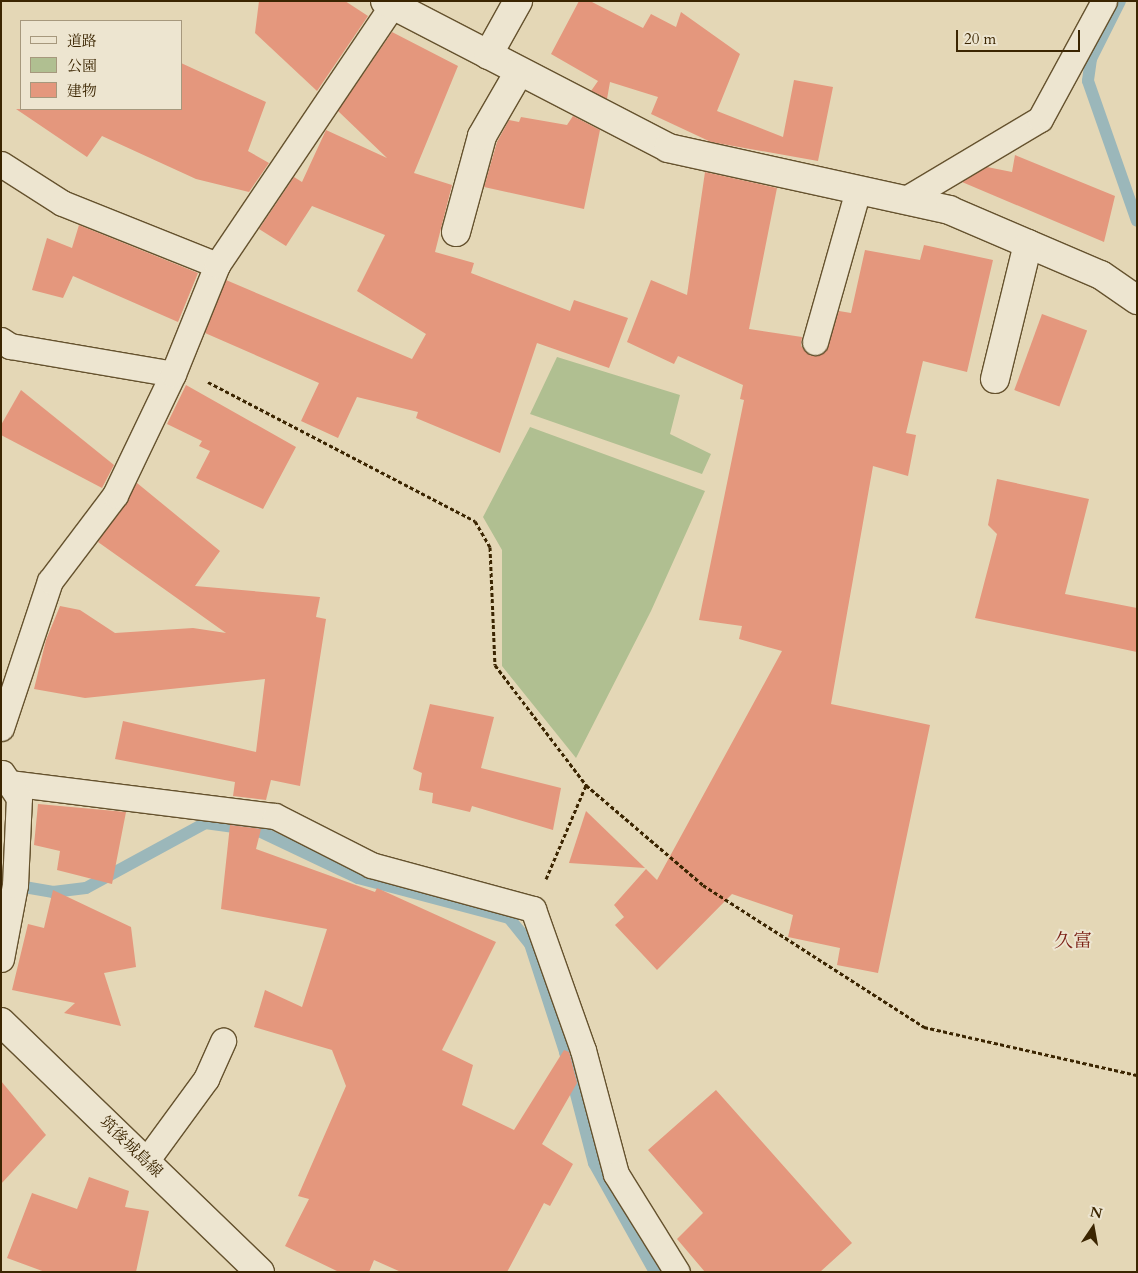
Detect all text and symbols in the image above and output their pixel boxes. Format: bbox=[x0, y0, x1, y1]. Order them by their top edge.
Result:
legend bbox=[20, 20, 182, 110]
scale bar bbox=[958, 20, 1082, 52]
text: 20 m bbox=[964, 29, 996, 49]
text: 道路 bbox=[67, 31, 97, 51]
text: 公園 bbox=[67, 56, 97, 76]
text: 建物 bbox=[67, 81, 97, 101]
district label: 久富 bbox=[1054, 931, 1092, 953]
street label: 筑後城島線 bbox=[96, 1112, 166, 1182]
text: N bbox=[1088, 1202, 1104, 1223]
north arrow bbox=[1068, 1203, 1118, 1253]

